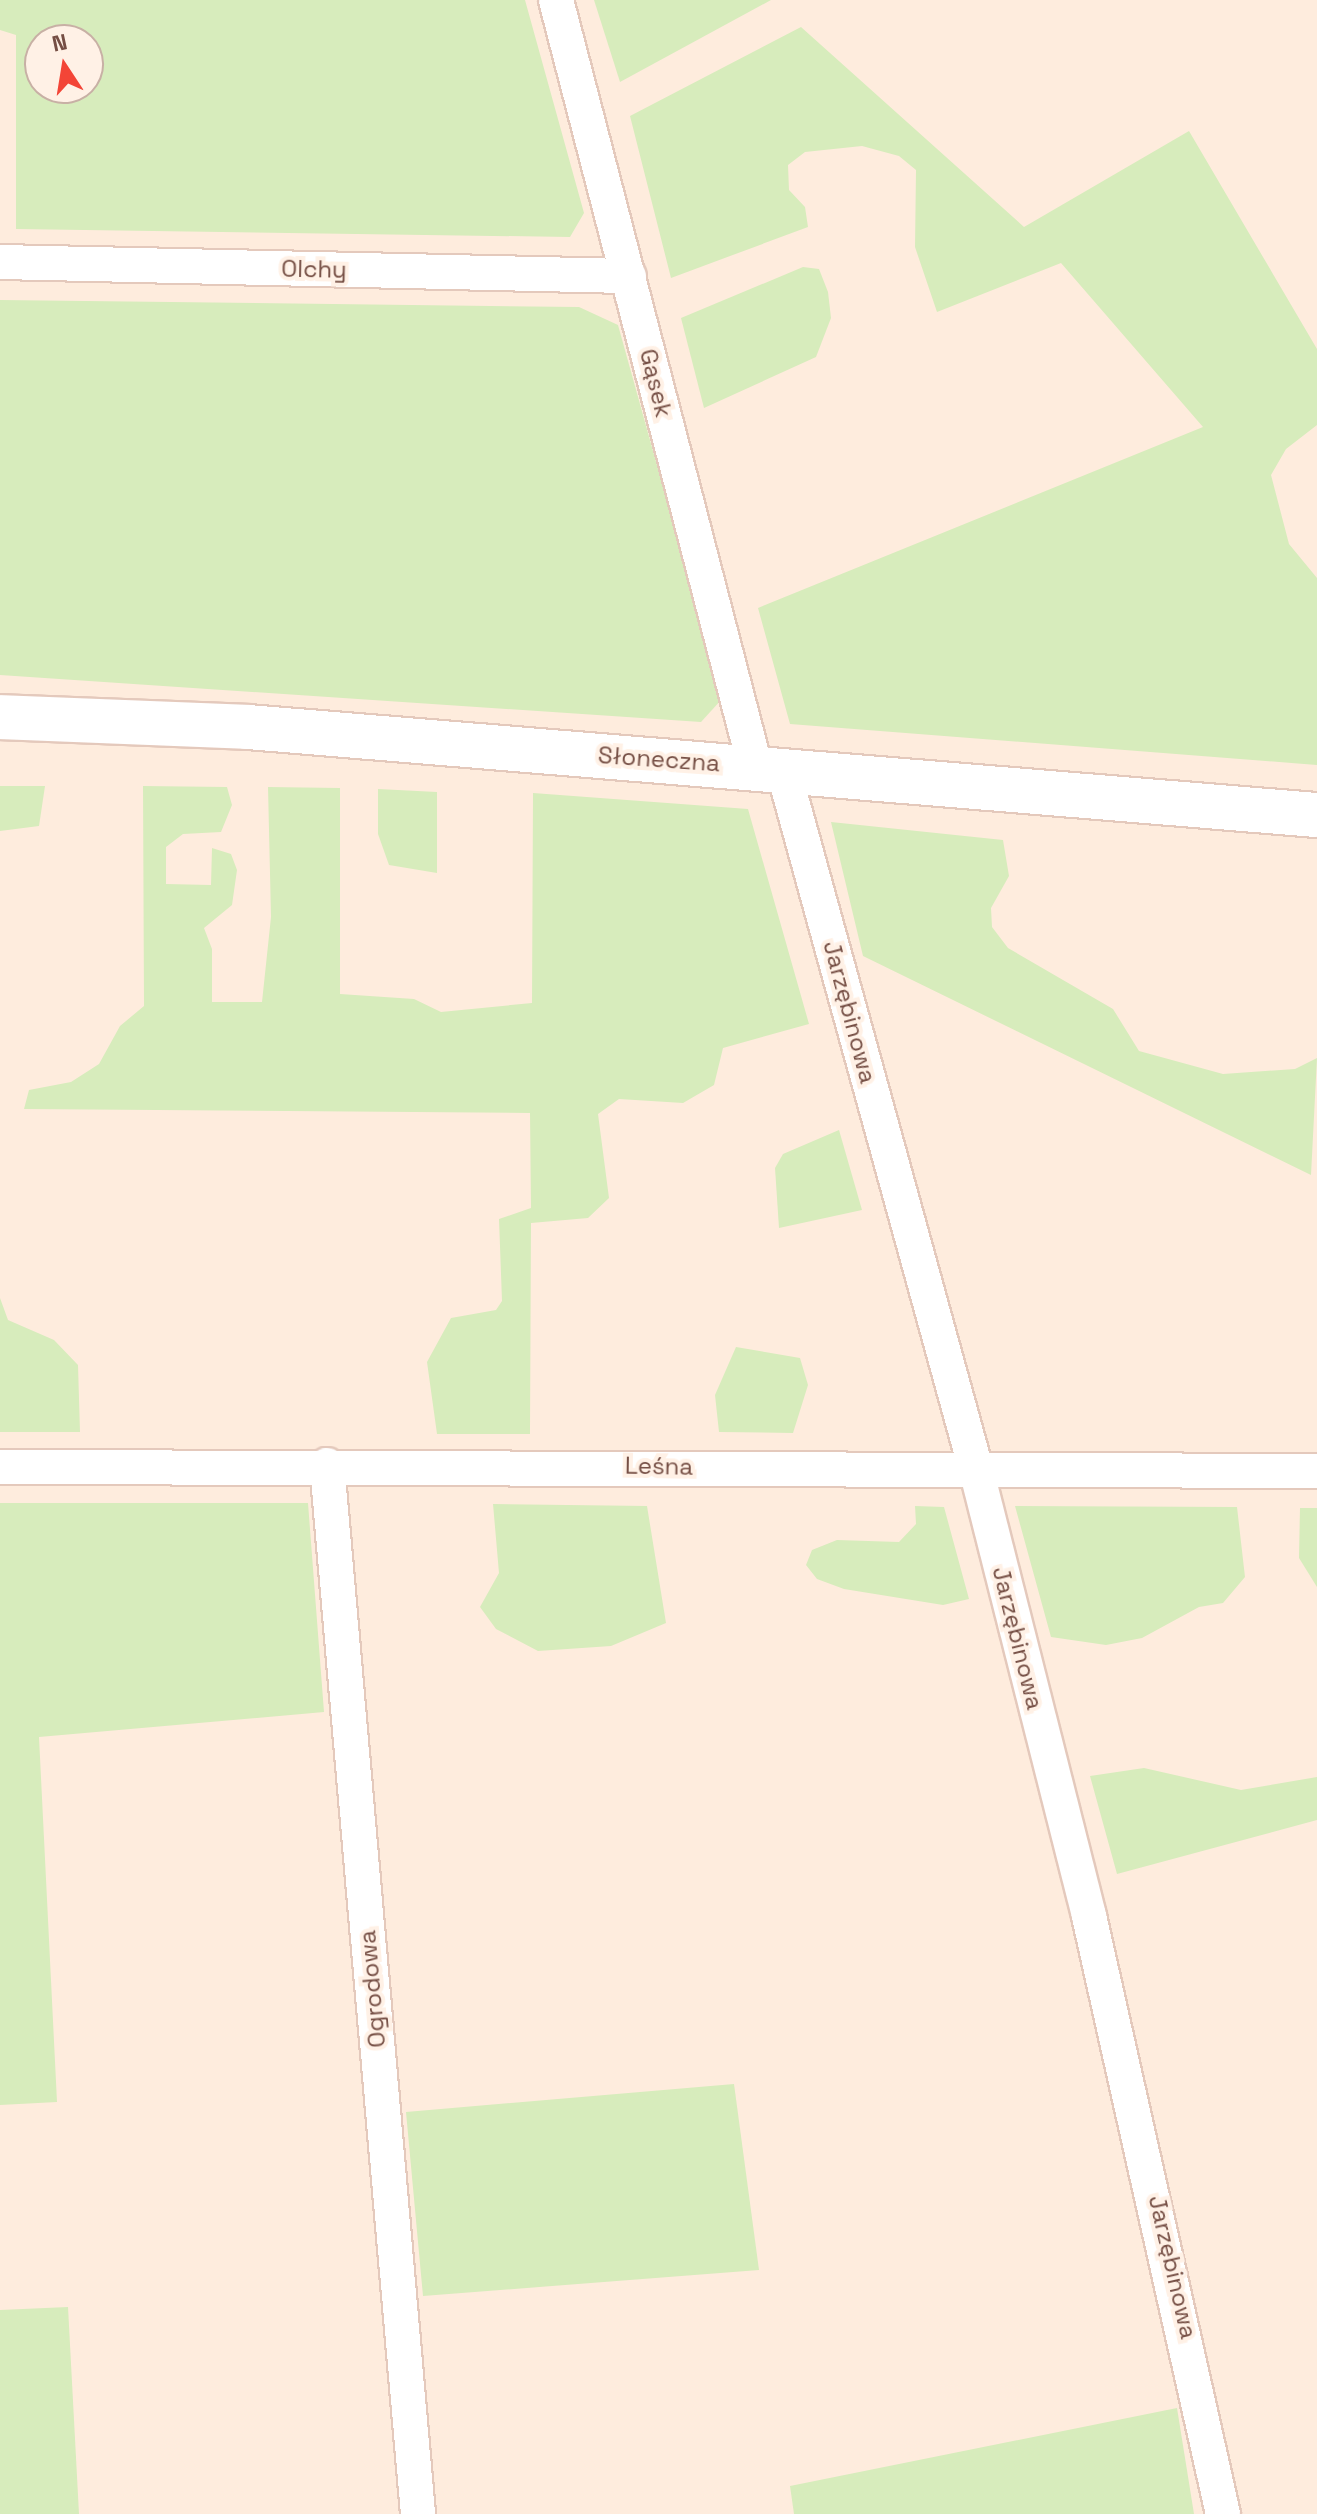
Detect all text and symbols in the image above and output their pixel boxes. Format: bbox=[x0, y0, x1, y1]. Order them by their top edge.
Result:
north arrow bbox=[24, 24, 104, 104]
text: N bbox=[49, 27, 70, 58]
street label: Olchy bbox=[281, 254, 347, 284]
street label: Gąsek bbox=[634, 346, 678, 420]
street label: Słoneczna bbox=[597, 740, 721, 778]
street label: Jarzębinowa bbox=[817, 938, 883, 1086]
street label: Leśna bbox=[625, 1451, 693, 1481]
street label: Jarzębinowa bbox=[986, 1564, 1050, 1712]
street label: Ogrodowa bbox=[353, 1929, 391, 2049]
street label: Jarzębinowa bbox=[1143, 2193, 1203, 2341]

